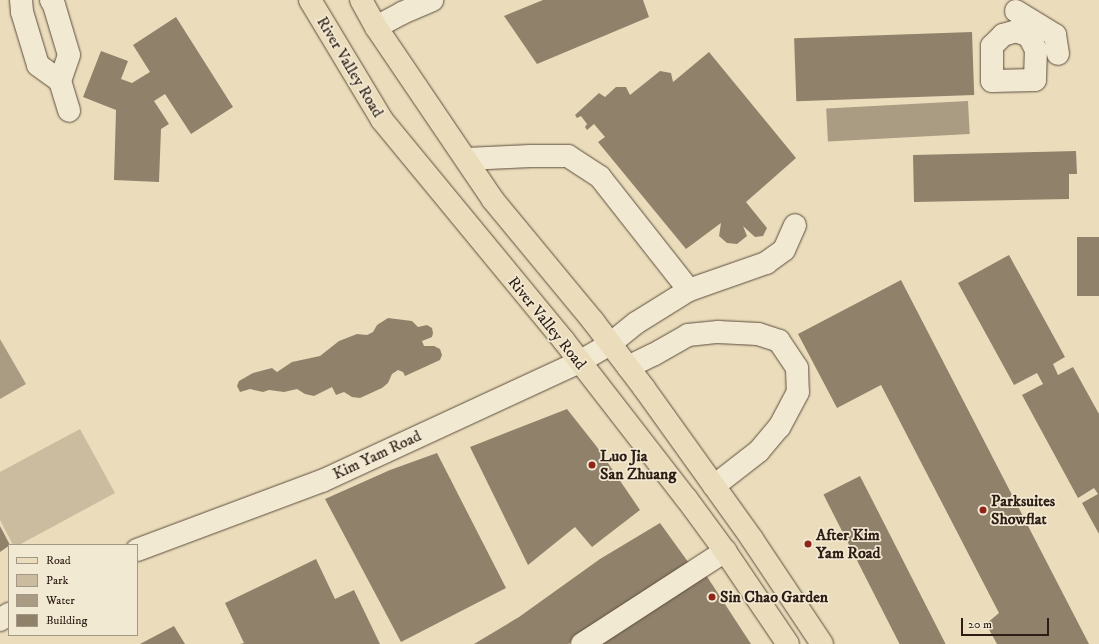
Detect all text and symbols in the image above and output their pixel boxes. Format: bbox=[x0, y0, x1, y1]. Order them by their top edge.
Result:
street label: River Valley Road bbox=[312, 13, 388, 121]
street label: River Valley Road bbox=[504, 273, 590, 373]
street label: Kim Yam Road bbox=[330, 426, 424, 484]
place label: Luo Jia San Zhuang bbox=[600, 446, 676, 484]
marker: Luo Jia San Zhuang bbox=[587, 460, 597, 470]
place label: Parksuites Showflat bbox=[991, 491, 1055, 529]
marker: Parksuites Showflat bbox=[978, 505, 988, 515]
place label: After Kim Yam Road bbox=[816, 525, 880, 563]
marker: After Kim Yam Road bbox=[803, 539, 813, 549]
legend bbox=[8, 544, 138, 636]
text: Road bbox=[46, 553, 71, 568]
text: Park bbox=[46, 573, 68, 588]
place label: Sin Chao Garden bbox=[720, 587, 828, 607]
marker: Sin Chao Garden bbox=[707, 592, 717, 602]
text: Water bbox=[46, 593, 75, 608]
scale bar bbox=[963, 610, 1051, 636]
text: Building bbox=[46, 613, 87, 628]
text: 20 m bbox=[968, 617, 992, 632]

